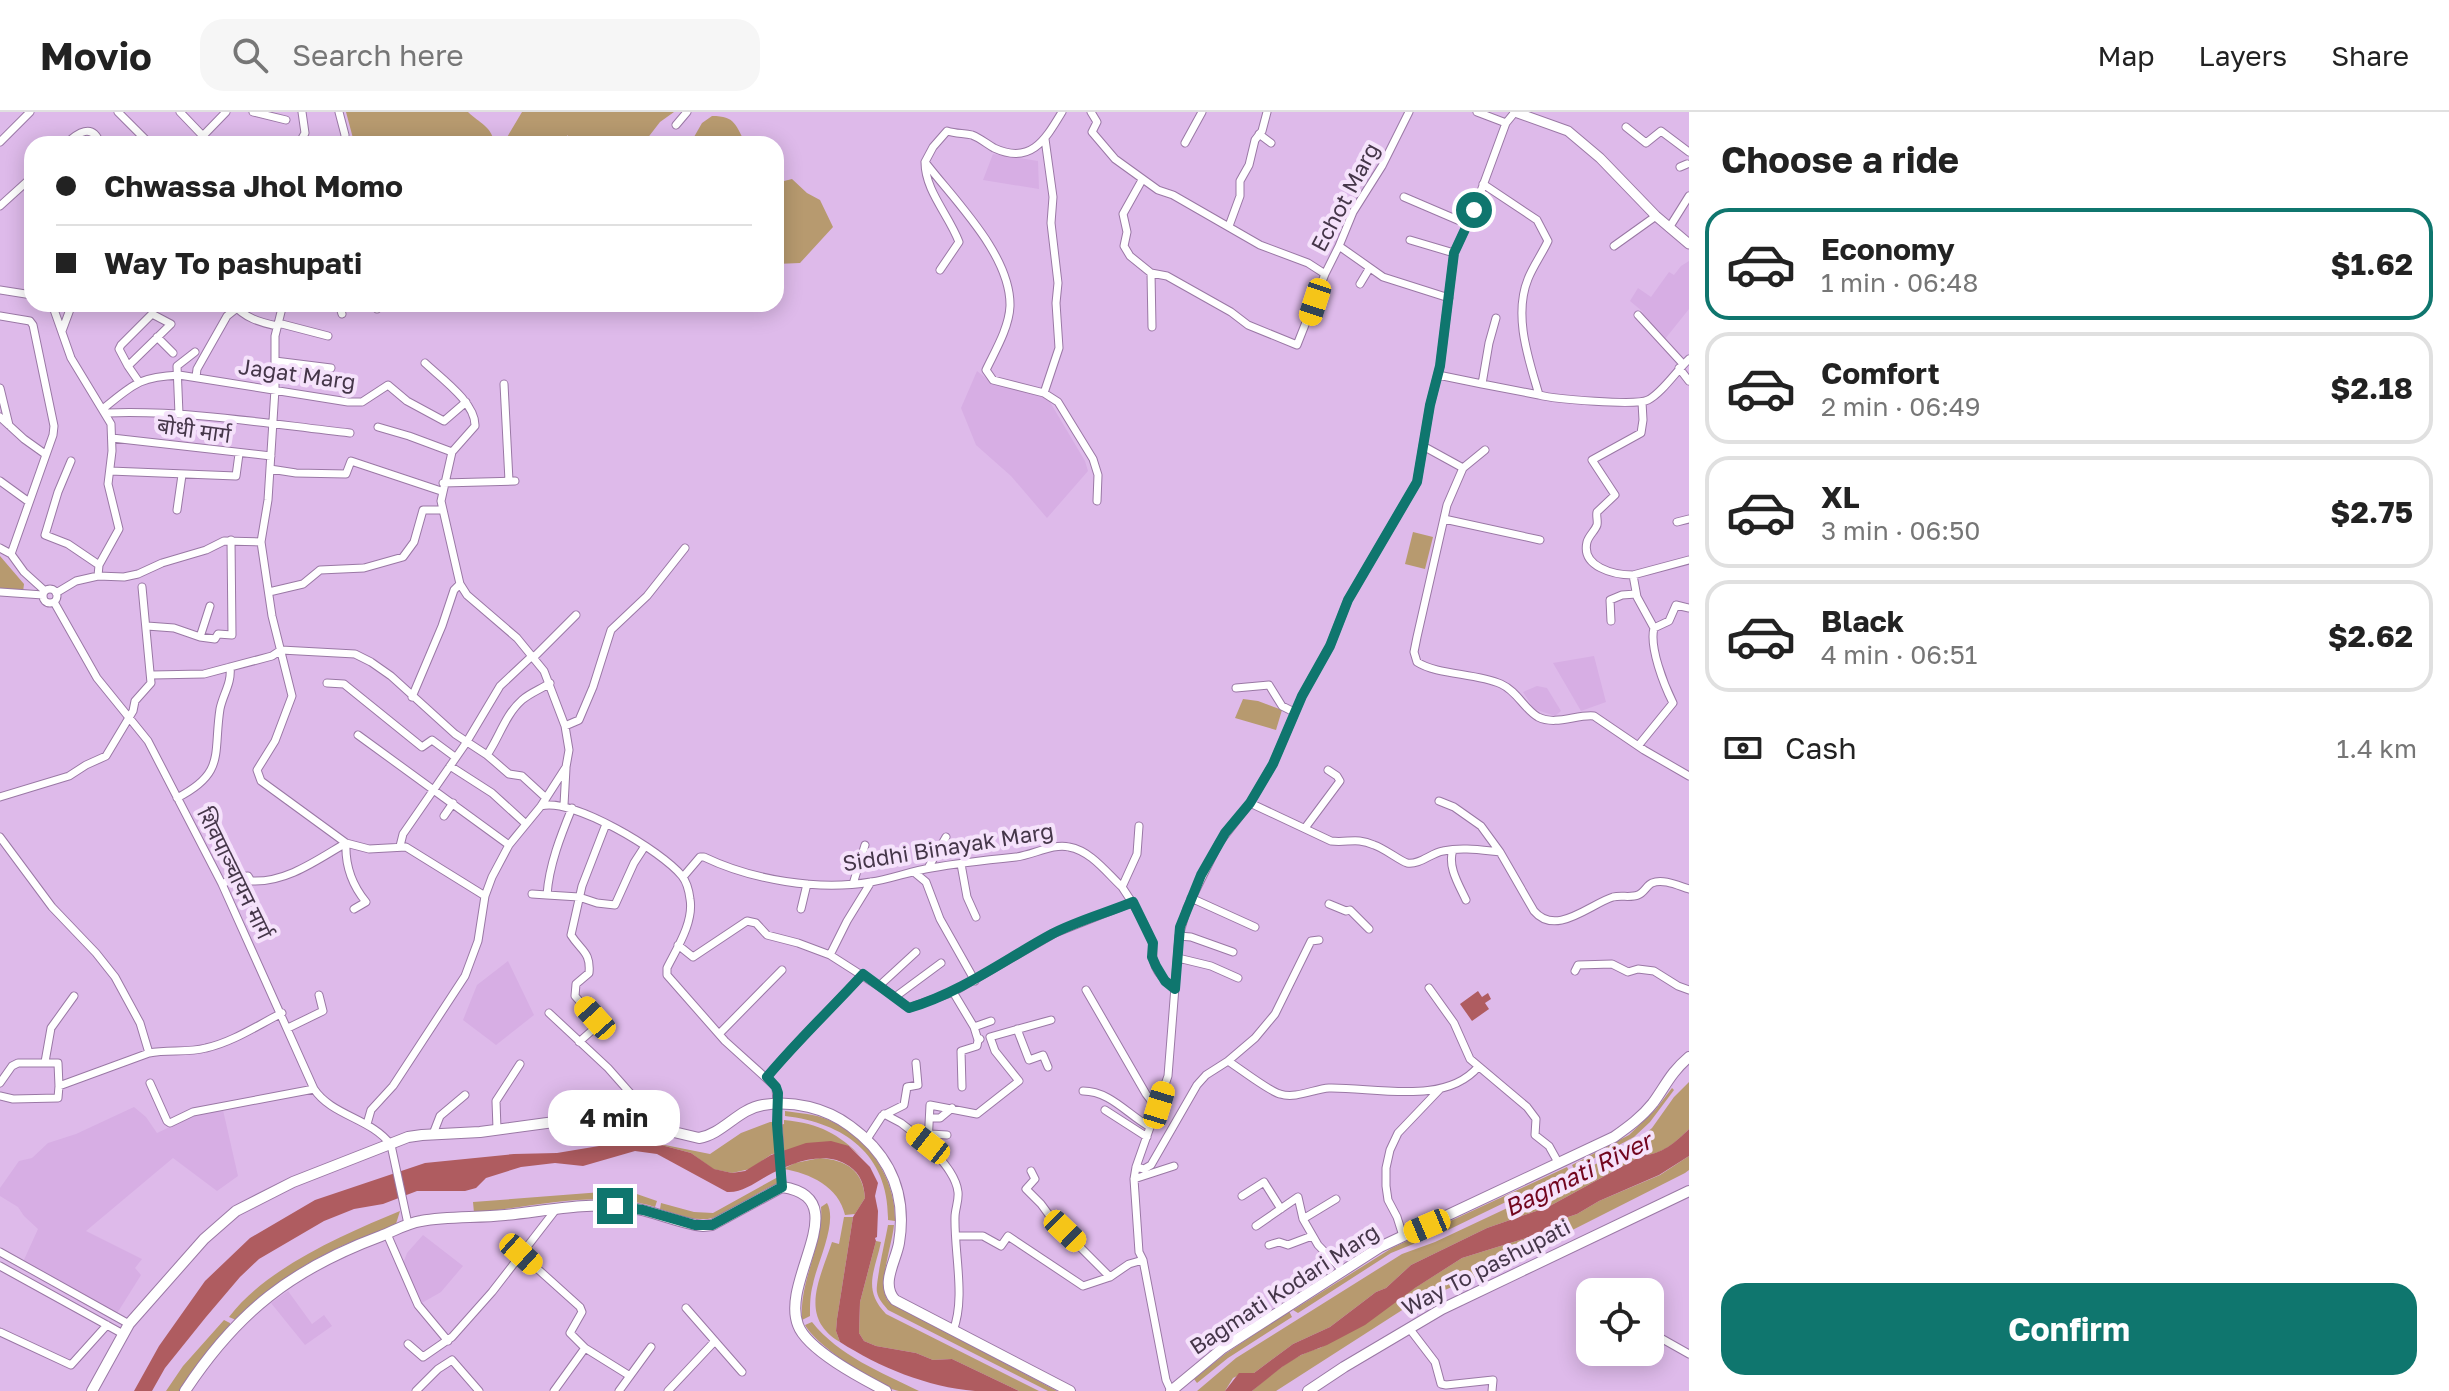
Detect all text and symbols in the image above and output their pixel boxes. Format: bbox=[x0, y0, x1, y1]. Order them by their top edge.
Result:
search box bbox=[200, 19, 760, 91]
text: Movio bbox=[40, 33, 152, 78]
icon: search bbox=[228, 33, 272, 77]
text: Search here bbox=[292, 37, 464, 73]
text: Map bbox=[2097, 39, 2155, 72]
text: Layers bbox=[2199, 39, 2287, 72]
text: Share bbox=[2331, 39, 2409, 72]
street label: Echot Marg bbox=[1305, 138, 1385, 256]
text: Choose a ride bbox=[1721, 138, 1959, 181]
text: Chwassa Jhol Momo bbox=[104, 168, 403, 204]
route start bbox=[1456, 192, 1492, 228]
icon: car bbox=[1725, 228, 1797, 300]
text: Economy bbox=[1821, 231, 1955, 267]
text: Way To pashupati bbox=[104, 245, 362, 281]
text: $1.62 bbox=[2331, 246, 2413, 282]
text: 1 min · 06:48 bbox=[1821, 267, 1978, 298]
car bbox=[1296, 275, 1334, 329]
street label: Jagat Marg bbox=[237, 352, 357, 395]
icon: car bbox=[1725, 352, 1797, 424]
text: Comfort bbox=[1821, 355, 1940, 391]
text: $2.18 bbox=[2330, 370, 2413, 406]
text: 2 min · 06:49 bbox=[1821, 391, 1981, 422]
street label: बोधी मार्ग bbox=[155, 411, 234, 448]
icon: car bbox=[1725, 476, 1797, 548]
text: XL bbox=[1821, 479, 1860, 515]
text: $2.75 bbox=[2330, 494, 2413, 530]
text: 3 min · 06:50 bbox=[1821, 515, 1980, 546]
icon: car bbox=[1725, 600, 1797, 672]
text: Black bbox=[1821, 603, 1904, 639]
text: $2.62 bbox=[2328, 618, 2413, 654]
text: 4 min · 06:51 bbox=[1821, 639, 1977, 670]
icon: cash bbox=[1721, 726, 1765, 770]
text: Cash bbox=[1785, 730, 1857, 766]
text: 1.4 km bbox=[2337, 733, 2417, 764]
street label: शिवपाञ्चायन मार्ग bbox=[192, 803, 279, 944]
street label: Siddhi Binayak Marg bbox=[840, 816, 1055, 877]
car bbox=[570, 992, 620, 1044]
car bbox=[1141, 1079, 1177, 1131]
callout: 4 min bbox=[549, 1090, 681, 1146]
text: 4 min bbox=[580, 1102, 648, 1133]
car bbox=[902, 1120, 954, 1168]
water label: Bagmati River bbox=[1499, 1124, 1659, 1223]
route end bbox=[597, 1188, 633, 1224]
car bbox=[1039, 1206, 1091, 1256]
car bbox=[1400, 1206, 1454, 1246]
street label: Way To pashupati bbox=[1397, 1212, 1574, 1321]
street label: Bagmati Kodari Marg bbox=[1184, 1217, 1383, 1360]
car bbox=[495, 1229, 547, 1279]
map controls bbox=[1576, 1278, 1664, 1366]
button: locate bbox=[1576, 1278, 1664, 1366]
button: Confirm bbox=[1721, 1283, 2417, 1375]

